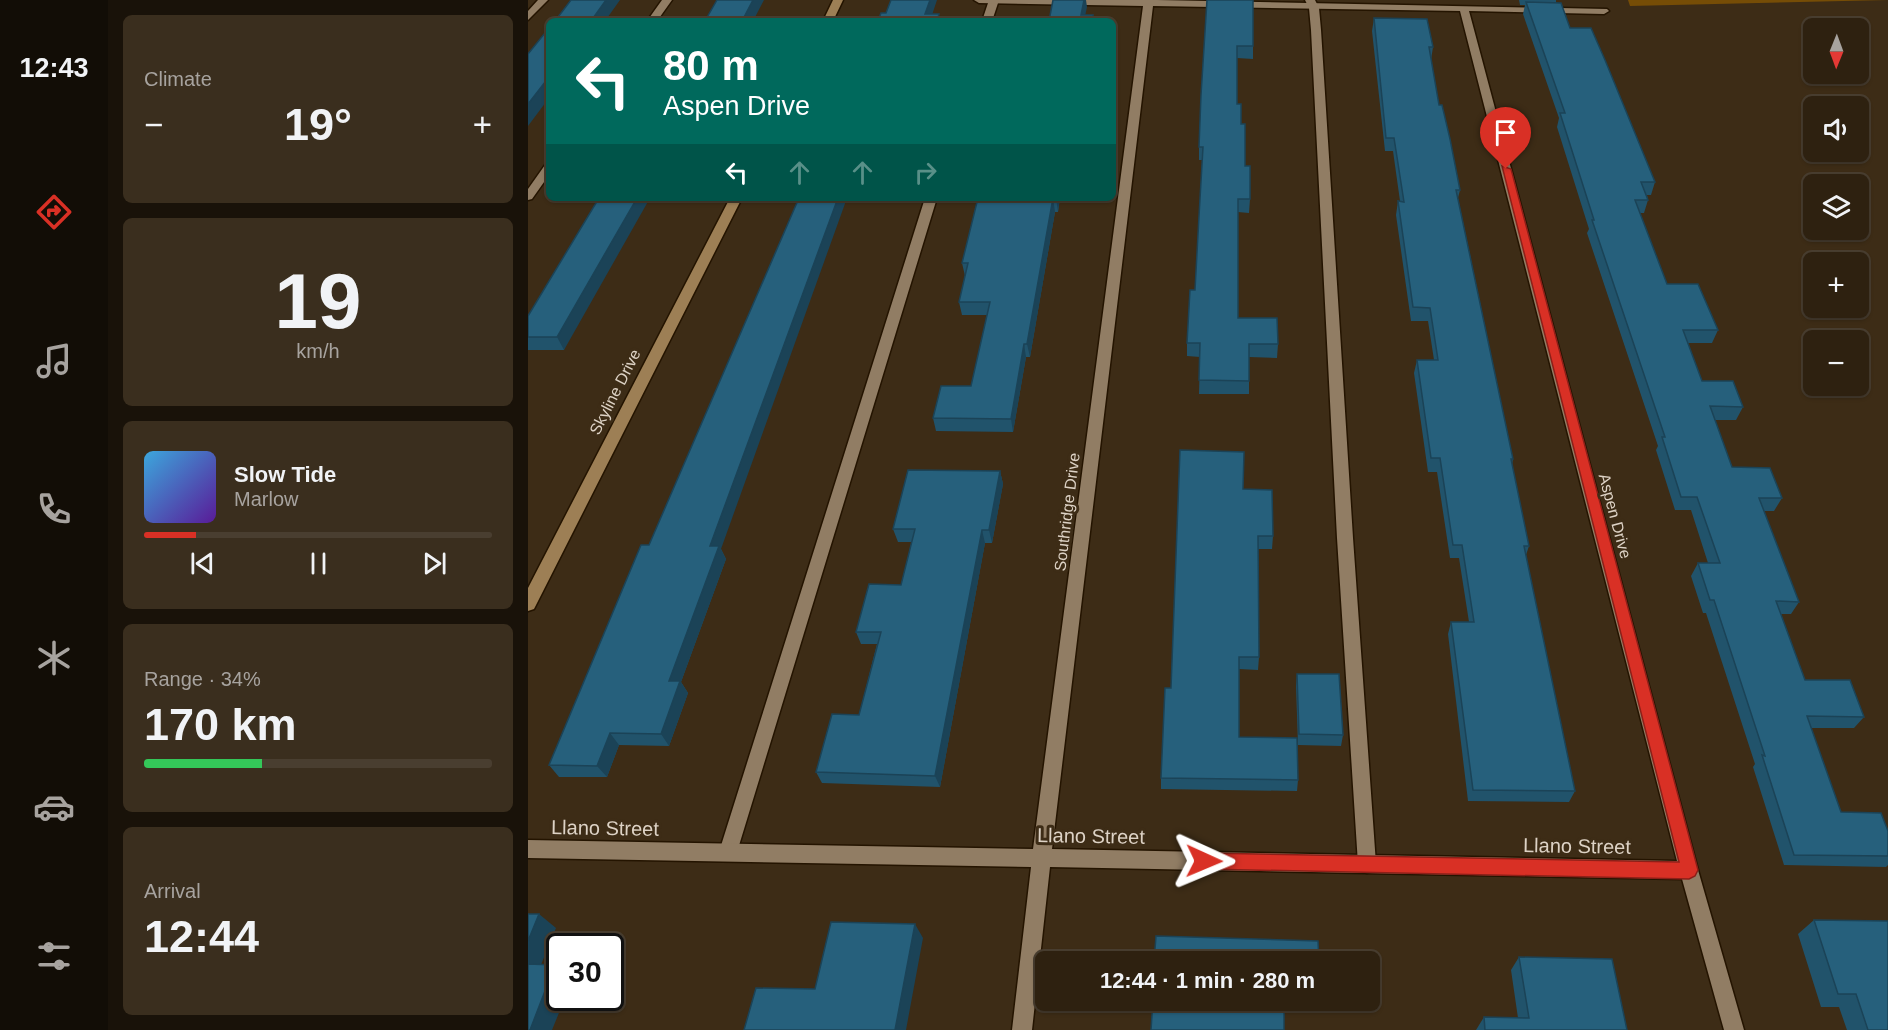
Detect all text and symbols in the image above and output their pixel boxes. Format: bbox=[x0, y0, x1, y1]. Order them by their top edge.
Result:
north arrow bbox=[1803, 18, 1869, 84]
map controls bbox=[1803, 18, 1869, 396]
icon: left bbox=[564, 42, 642, 120]
text: 80 m bbox=[663, 42, 759, 89]
text: 12:43 bbox=[19, 53, 89, 83]
text: Climate bbox=[144, 68, 212, 90]
text: Aspen Drive bbox=[663, 91, 810, 121]
button: sound bbox=[1803, 96, 1869, 162]
text: 19° bbox=[284, 99, 352, 150]
text: − bbox=[144, 106, 163, 143]
text: + bbox=[473, 106, 492, 143]
pin bbox=[1480, 107, 1531, 169]
icon: arrive bbox=[1489, 116, 1522, 149]
icon: left bbox=[720, 156, 753, 189]
icon: ahead bbox=[783, 156, 816, 189]
icon: ahead bbox=[846, 156, 879, 189]
icon: right bbox=[909, 156, 942, 189]
button: layers bbox=[1803, 174, 1869, 240]
icon: directions bbox=[33, 191, 75, 233]
button: + bbox=[1803, 252, 1869, 318]
text: 19 bbox=[275, 257, 361, 345]
button: − bbox=[1803, 330, 1869, 396]
icon: music bbox=[33, 340, 75, 382]
text: km/h bbox=[296, 340, 340, 362]
street label: Skyline Drive bbox=[586, 346, 644, 437]
street label: Southridge Drive bbox=[1051, 452, 1083, 572]
text: Slow Tide bbox=[234, 462, 336, 487]
street label: Aspen Drive bbox=[1596, 472, 1635, 560]
icon: phone bbox=[33, 488, 75, 530]
text: Marlow bbox=[234, 488, 298, 510]
icon: previous bbox=[186, 547, 219, 580]
icon: pause bbox=[302, 547, 335, 580]
icon: next bbox=[418, 547, 451, 580]
icon: climate bbox=[33, 637, 75, 679]
text: Range · 34% bbox=[144, 668, 261, 690]
text: 170 km bbox=[144, 699, 297, 750]
icon: car bbox=[33, 786, 75, 828]
street label: Llano Street bbox=[551, 816, 660, 840]
street label: Llano Street bbox=[1037, 824, 1146, 848]
position arrow bbox=[1172, 829, 1236, 893]
street label: Llano Street bbox=[1523, 834, 1632, 858]
text: Arrival bbox=[144, 880, 201, 902]
text: 12:44 bbox=[144, 911, 259, 962]
speed limit sign: 30 bbox=[546, 933, 624, 1011]
icon: filters bbox=[33, 935, 75, 977]
text: 12:44 · 1 min · 280 m bbox=[1100, 968, 1315, 993]

